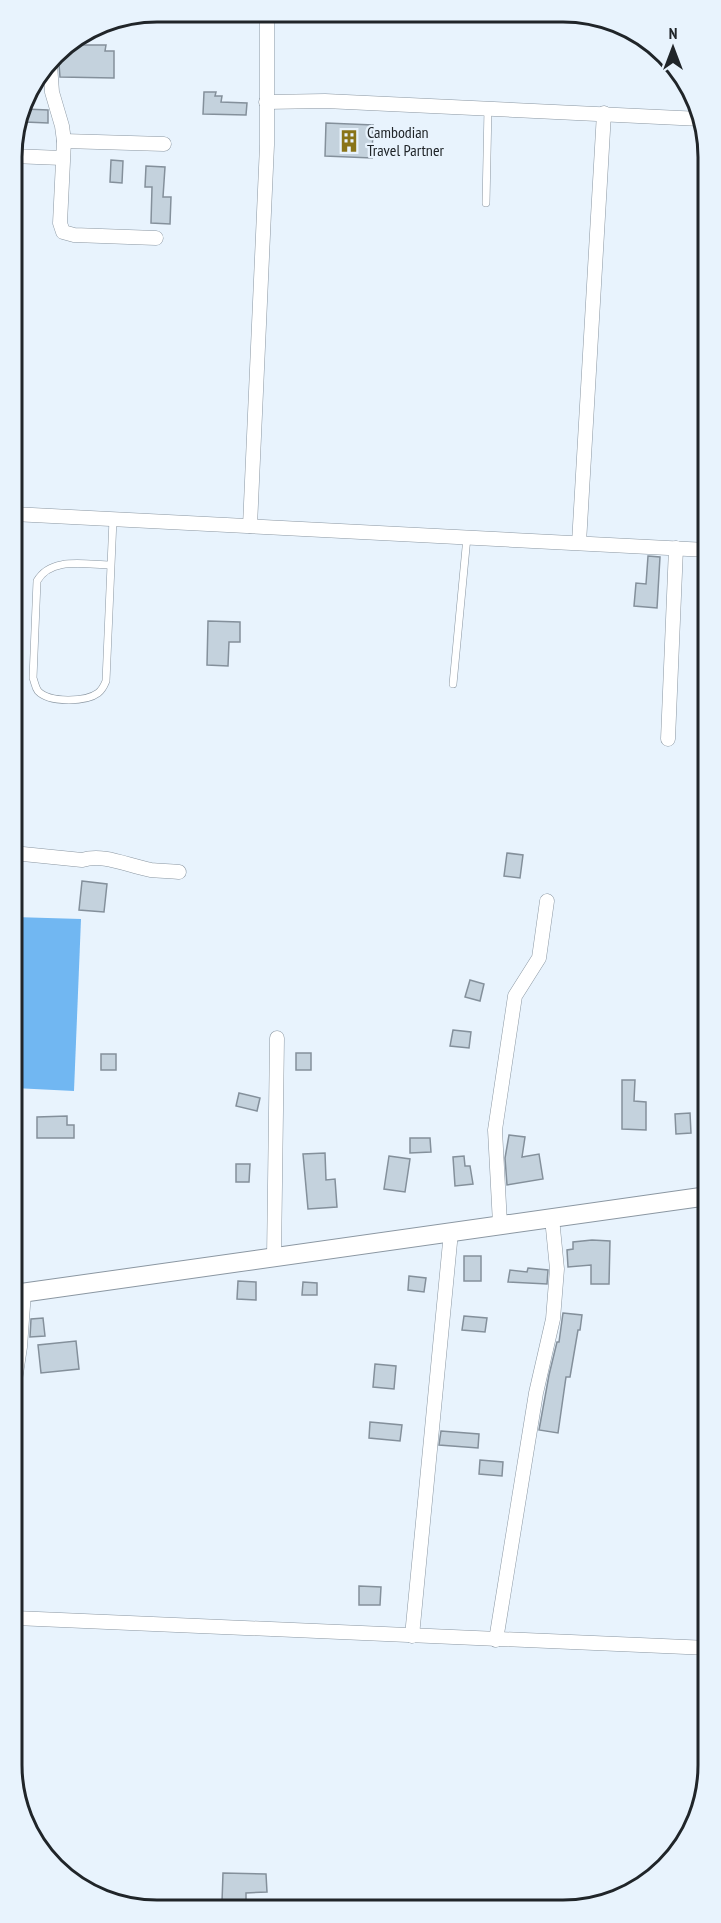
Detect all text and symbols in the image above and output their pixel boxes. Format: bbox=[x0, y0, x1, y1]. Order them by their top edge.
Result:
north arrow bbox=[643, 18, 703, 78]
text: N bbox=[669, 23, 677, 43]
place label: Cambodian Travel Partner bbox=[367, 122, 444, 160]
building icon: Cambodian Travel Partner bbox=[336, 128, 362, 154]

